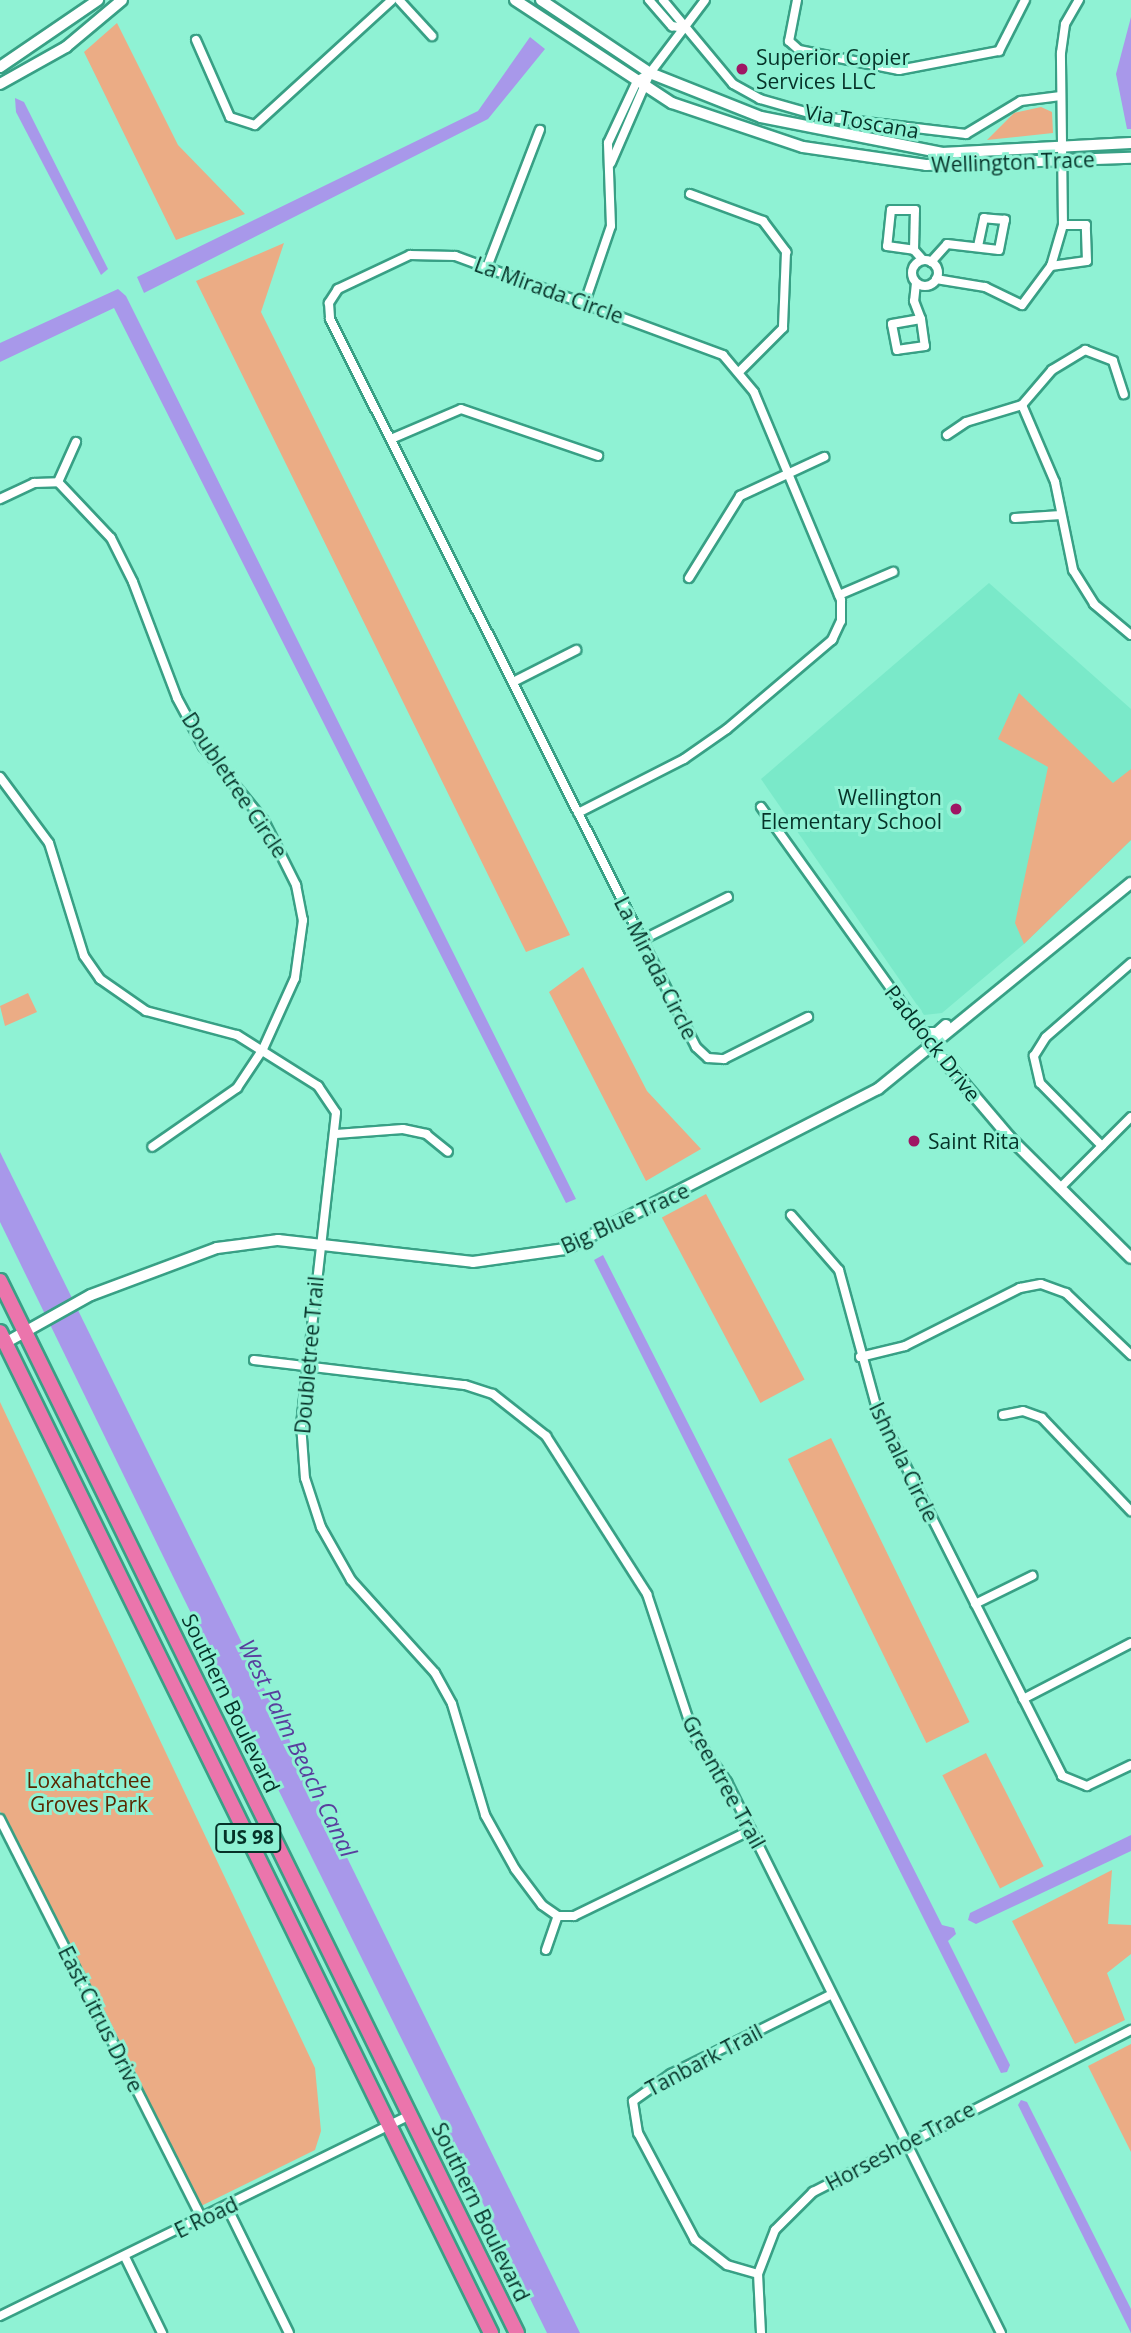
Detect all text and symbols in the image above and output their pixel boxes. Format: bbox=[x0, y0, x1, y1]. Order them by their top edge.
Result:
place label: Superior Copier Services LLC bbox=[756, 44, 910, 94]
marker: Superior Copier Services LLC bbox=[734, 61, 750, 77]
street label: Via Toscana bbox=[803, 99, 921, 143]
street label: Wellington Trace bbox=[931, 147, 1095, 177]
street label: La Mirada Circle bbox=[471, 251, 627, 329]
street label: Doubletree Circle bbox=[177, 707, 293, 863]
place label: Wellington Elementary School bbox=[760, 784, 942, 834]
marker: Wellington Elementary School bbox=[948, 801, 964, 817]
street label: La Mirada Circle bbox=[609, 892, 703, 1044]
street label: Paddock Drive bbox=[880, 980, 986, 1106]
place label: Saint Rita bbox=[928, 1128, 1020, 1154]
marker: Saint Rita bbox=[906, 1133, 922, 1149]
street label: Big Blue Trace bbox=[557, 1177, 693, 1259]
street label: Doubletree Trail bbox=[290, 1275, 328, 1435]
street label: Ishnala Circle bbox=[864, 1398, 944, 1526]
street label: Southern Boulevard bbox=[177, 1609, 285, 1797]
water label: West Palm Beach Canal bbox=[233, 1635, 363, 1861]
street label: Greentree Trail bbox=[677, 1711, 771, 1853]
park label: Loxahatchee Groves Park bbox=[27, 1767, 151, 1817]
road number: US 98 bbox=[215, 1822, 281, 1854]
street label: East Citrus Drive bbox=[53, 1942, 149, 2096]
street label: Tanbark Trail bbox=[642, 2019, 766, 2101]
street label: Horseshoe Trace bbox=[821, 2096, 979, 2196]
street label: Southern Boulevard bbox=[427, 2118, 535, 2306]
street label: E Road bbox=[170, 2191, 242, 2243]

